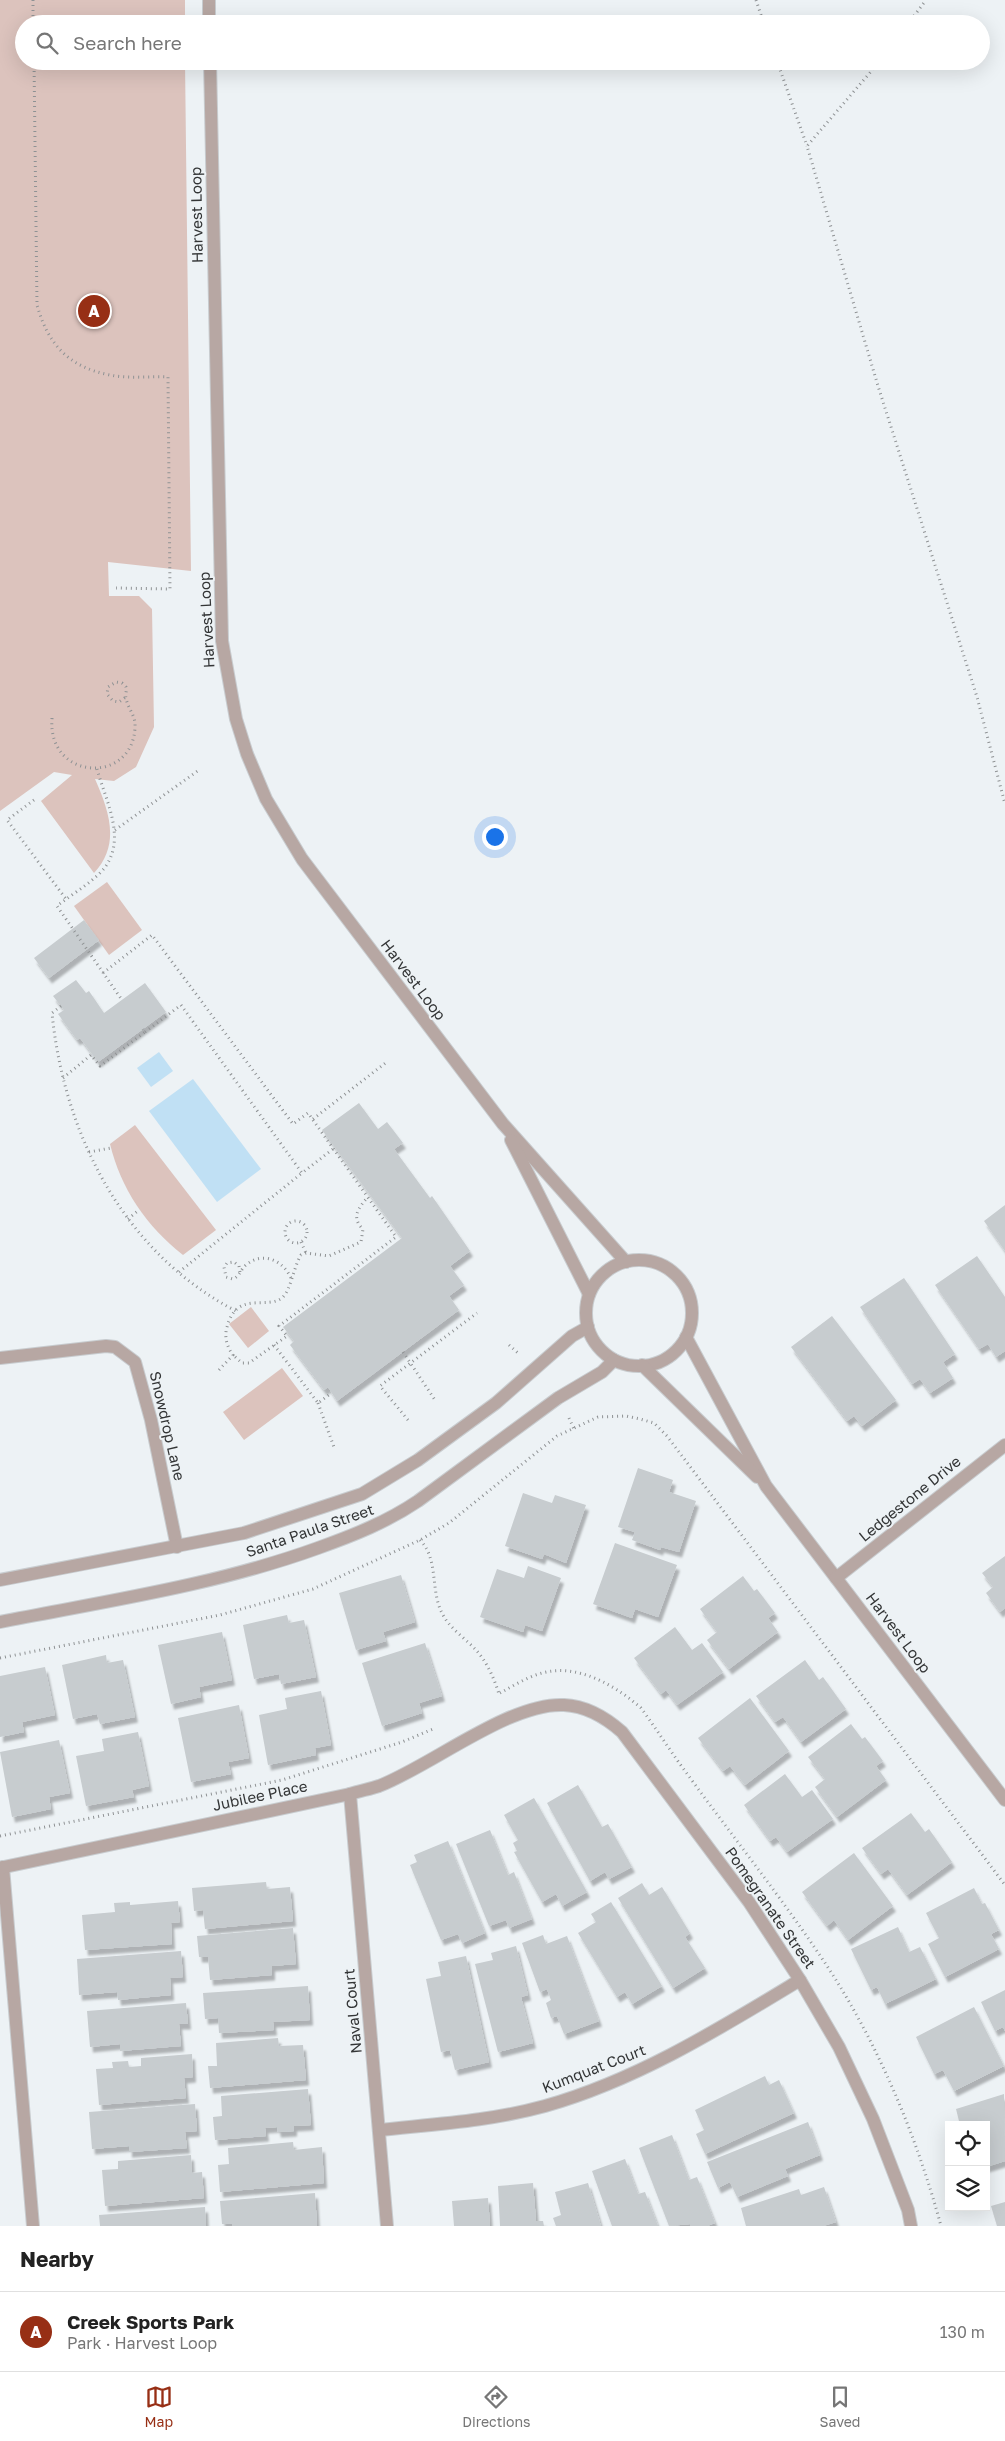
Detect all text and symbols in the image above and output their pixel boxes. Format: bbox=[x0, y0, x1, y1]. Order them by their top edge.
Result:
search box bbox=[15, 15, 990, 70]
icon: search bbox=[33, 29, 61, 57]
text: Search here bbox=[73, 31, 182, 54]
street label: Harvest Loop bbox=[186, 167, 206, 263]
pin: A bbox=[78, 292, 110, 330]
street label: Harvest Loop bbox=[194, 571, 218, 669]
your location bbox=[482, 824, 508, 850]
street label: Harvest Loop bbox=[378, 936, 450, 1023]
street label: Snowdrop Lane bbox=[147, 1369, 189, 1482]
street label: Ledgestone Drive bbox=[855, 1451, 964, 1545]
street label: Santa Paula Street bbox=[243, 1500, 376, 1560]
street label: Harvest Loop bbox=[863, 1589, 935, 1676]
street label: Jubilee Place bbox=[211, 1776, 309, 1814]
street label: Pomegranate Street bbox=[722, 1843, 820, 1972]
street label: Naval Court bbox=[339, 1968, 365, 2054]
street label: Kumquat Court bbox=[539, 2040, 648, 2096]
map controls bbox=[945, 2121, 990, 2211]
button: locate bbox=[945, 2121, 990, 2166]
button: layers bbox=[945, 2166, 990, 2211]
text: Nearby bbox=[20, 2246, 94, 2272]
text: Creek Sports Park bbox=[67, 2310, 234, 2333]
text: A bbox=[30, 2322, 42, 2342]
text: 130 m bbox=[940, 2322, 985, 2342]
text: Park · Harvest Loop bbox=[67, 2333, 217, 2353]
tab: Map bbox=[145, 2383, 173, 2430]
tab: Directions bbox=[462, 2383, 531, 2430]
tab: Saved bbox=[820, 2383, 860, 2430]

